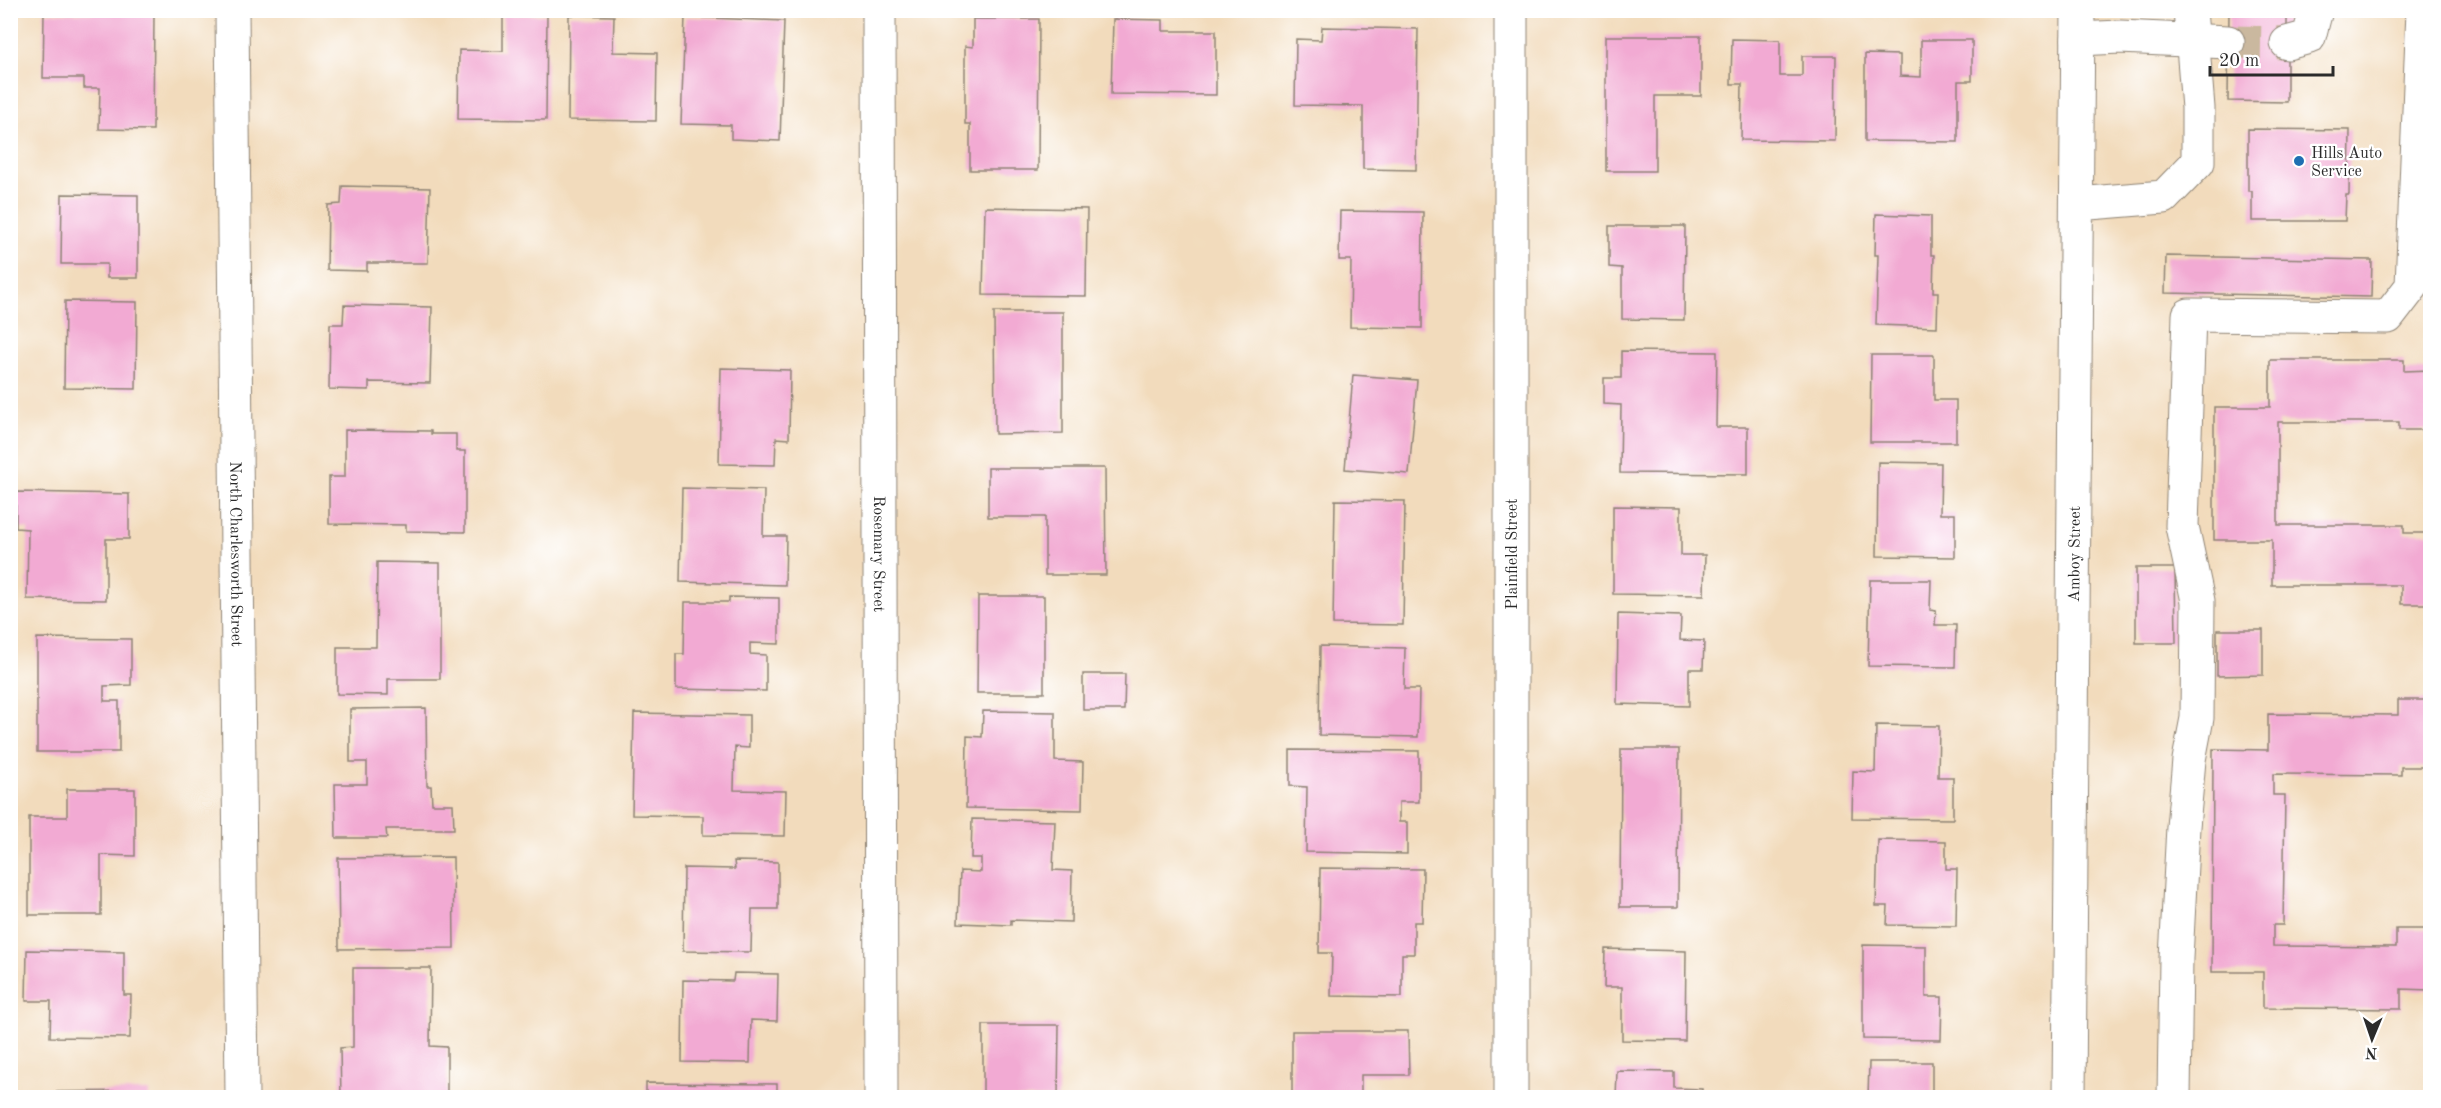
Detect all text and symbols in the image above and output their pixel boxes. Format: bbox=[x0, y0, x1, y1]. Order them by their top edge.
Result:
scale bar bbox=[2210, 39, 2333, 77]
text: 20 m bbox=[2219, 52, 2259, 70]
place label: Hills Auto Service bbox=[2311, 146, 2382, 180]
marker: Hills Auto Service bbox=[2292, 154, 2306, 168]
street label: North Charlesworth Street bbox=[226, 461, 244, 647]
street label: Rosemary Street bbox=[870, 496, 886, 613]
street label: Plainfield Street bbox=[1505, 498, 1521, 610]
street label: Amboy Street bbox=[2067, 505, 2084, 602]
north arrow bbox=[2342, 1009, 2402, 1069]
text: N bbox=[2364, 1044, 2378, 1060]

